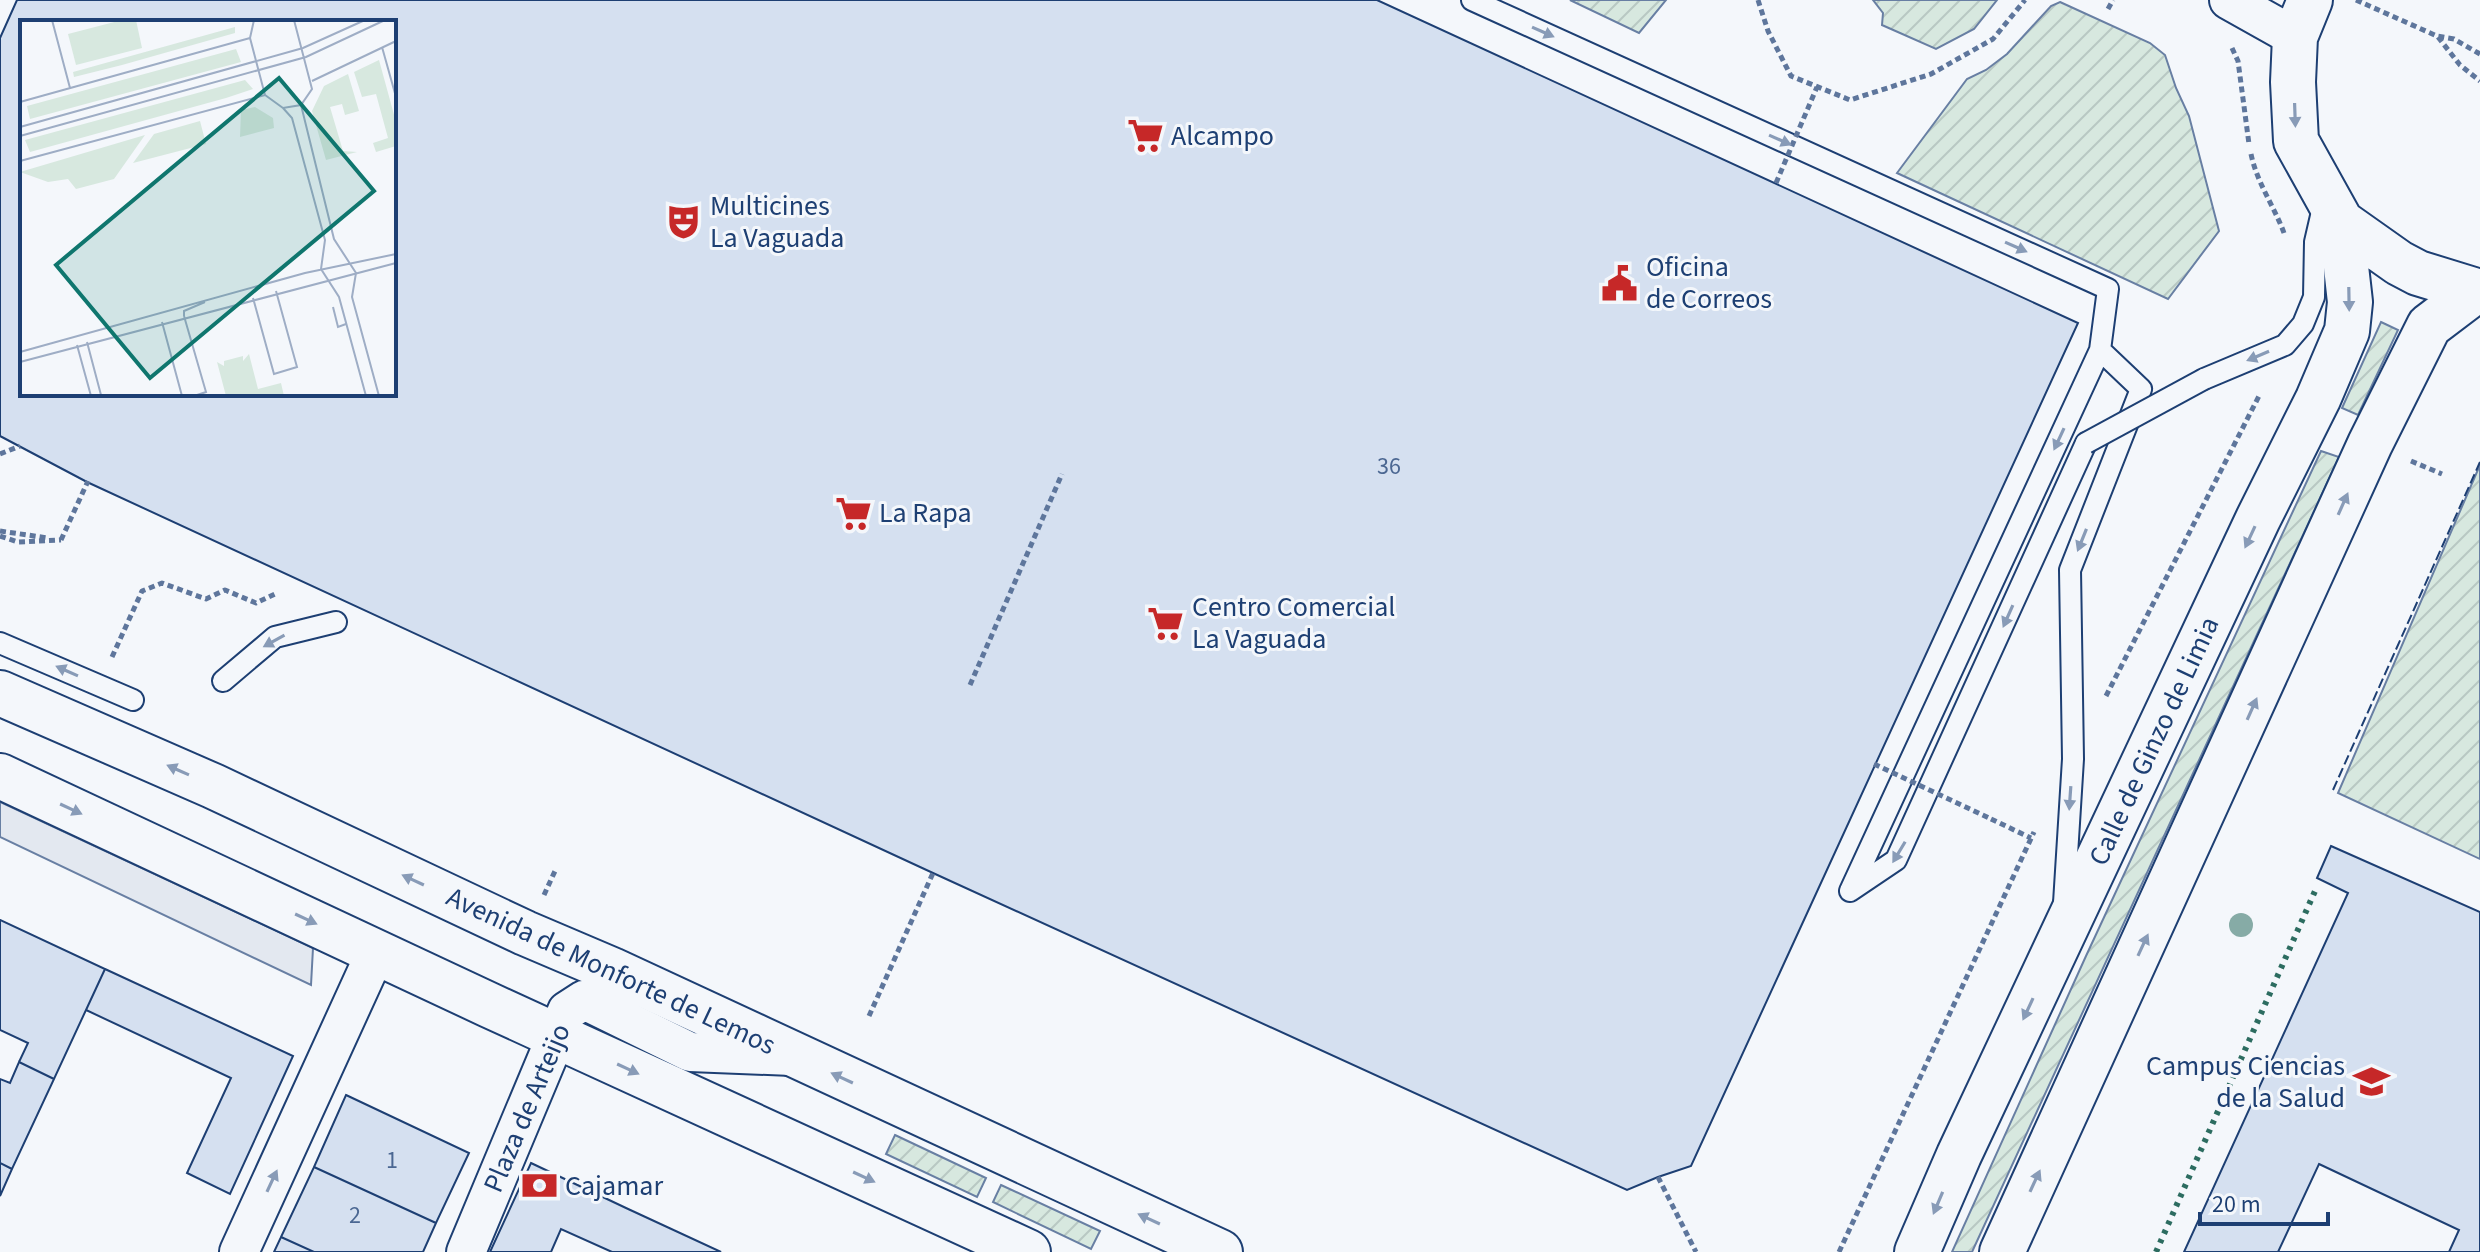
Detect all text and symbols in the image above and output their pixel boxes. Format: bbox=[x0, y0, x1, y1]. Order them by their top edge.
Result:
inset map bbox=[20, 20, 396, 396]
one-way arrow bbox=[1531, 25, 1555, 39]
one-way arrow bbox=[2288, 103, 2301, 128]
place label: Alcampo bbox=[1171, 116, 1274, 156]
supermarket icon: Alcampo bbox=[1126, 117, 1164, 155]
one-way arrow bbox=[1768, 133, 1792, 147]
place label: Multicines La Vaguada bbox=[710, 186, 844, 258]
theatre icon: Multicines La Vaguada bbox=[665, 203, 703, 241]
one-way arrow bbox=[2005, 241, 2028, 254]
place label: Oficina de Correos bbox=[1646, 247, 1772, 319]
public building icon: Oficina de Correos bbox=[1601, 264, 1639, 302]
one-way arrow bbox=[2342, 287, 2355, 312]
one-way arrow bbox=[2246, 350, 2270, 363]
one-way arrow bbox=[2052, 427, 2066, 450]
house number: 36 bbox=[1377, 449, 1401, 484]
one-way arrow bbox=[2336, 492, 2350, 515]
place label: La Rapa bbox=[879, 493, 972, 533]
supermarket icon: La Rapa bbox=[834, 494, 872, 532]
one-way arrow bbox=[2243, 525, 2257, 548]
one-way arrow bbox=[2075, 528, 2088, 552]
place label: Centro Comercial La Vaguada bbox=[1192, 587, 1395, 659]
supermarket icon: Centro Comercial La Vaguada bbox=[1147, 604, 1185, 642]
one-way arrow bbox=[2001, 604, 2014, 628]
street label: Calle de Ginzo de Limia bbox=[2079, 610, 2229, 872]
one-way arrow bbox=[263, 634, 286, 648]
one-way arrow bbox=[55, 664, 78, 678]
one-way arrow bbox=[2245, 697, 2258, 720]
one-way arrow bbox=[166, 763, 190, 777]
one-way arrow bbox=[2064, 786, 2077, 811]
one-way arrow bbox=[59, 802, 82, 816]
one-way arrow bbox=[1892, 840, 1907, 863]
one-way arrow bbox=[402, 873, 425, 887]
street label: Avenida de Monforte de Lemos bbox=[440, 877, 782, 1065]
one-way arrow bbox=[294, 912, 318, 926]
one-way arrow bbox=[2136, 933, 2150, 957]
one-way arrow bbox=[2021, 997, 2035, 1020]
street label: Plaza de Arteijo bbox=[473, 1017, 581, 1199]
place label: Campus Ciencias de la Salud bbox=[2146, 1046, 2345, 1118]
one-way arrow bbox=[616, 1062, 640, 1075]
school or university icon: Campus Ciencias de la Salud bbox=[2352, 1063, 2390, 1101]
one-way arrow bbox=[831, 1071, 854, 1085]
house number: 1 bbox=[386, 1143, 398, 1178]
place label: Cajamar bbox=[565, 1166, 663, 1206]
bank icon: Cajamar bbox=[520, 1167, 558, 1205]
one-way arrow bbox=[265, 1169, 278, 1193]
one-way arrow bbox=[2028, 1169, 2041, 1193]
one-way arrow bbox=[853, 1170, 876, 1184]
scale bar bbox=[2200, 1176, 2328, 1226]
text: 20 m bbox=[2212, 1187, 2261, 1222]
one-way arrow bbox=[1931, 1191, 1945, 1215]
house number: 2 bbox=[349, 1198, 361, 1233]
one-way arrow bbox=[1138, 1213, 1161, 1226]

